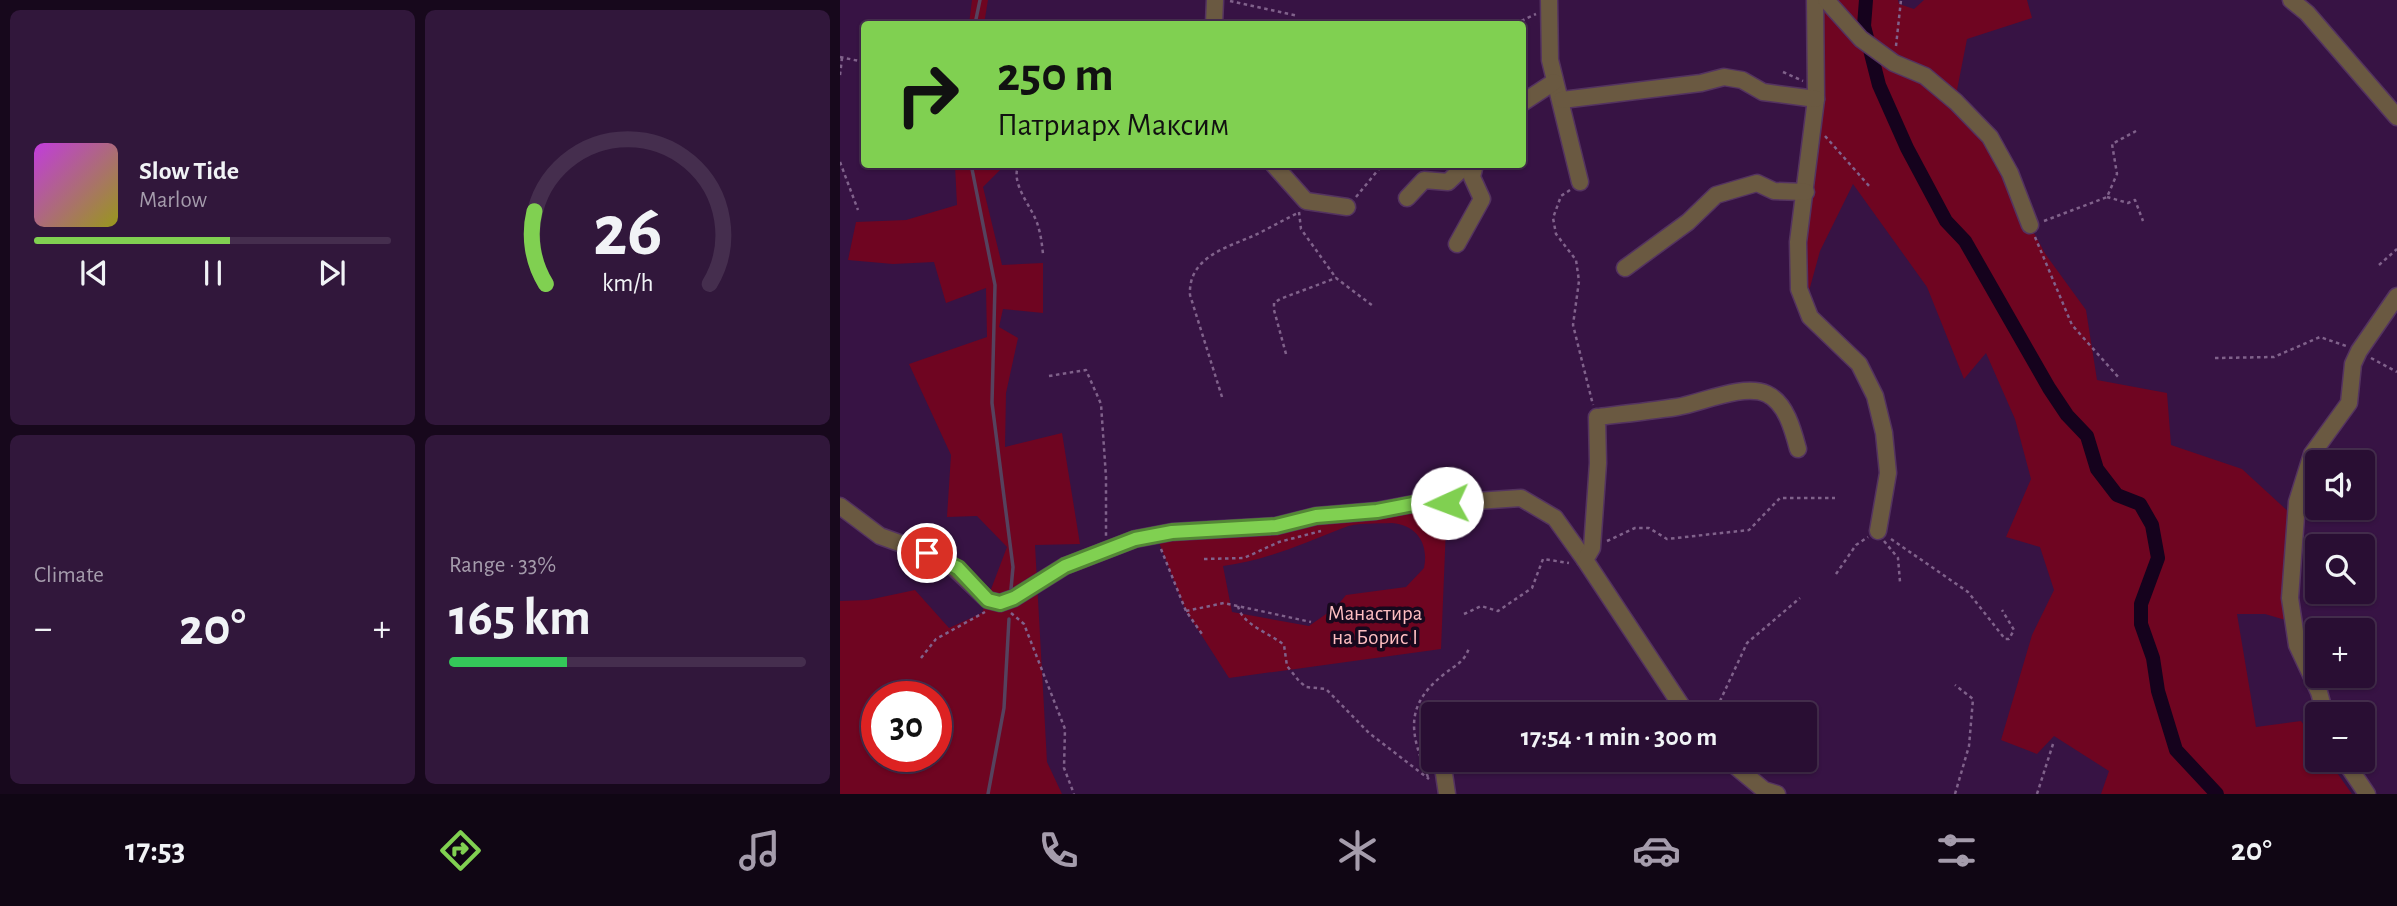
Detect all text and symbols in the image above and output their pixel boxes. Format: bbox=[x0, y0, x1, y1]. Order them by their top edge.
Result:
icon: right bbox=[882, 49, 973, 140]
text: 250 m bbox=[997, 51, 1114, 100]
text: Патриарх Максим bbox=[997, 109, 1229, 141]
text: Slow Tide bbox=[139, 158, 239, 184]
text: Marlow bbox=[139, 189, 207, 212]
text: 26 bbox=[593, 196, 662, 269]
icon: previous bbox=[75, 254, 113, 292]
icon: pause bbox=[194, 254, 232, 292]
icon: next bbox=[313, 254, 351, 292]
text: km/h bbox=[602, 271, 653, 296]
map controls bbox=[2305, 450, 2375, 772]
button: sound bbox=[2305, 450, 2375, 520]
position arrow bbox=[1410, 466, 1484, 540]
pin bbox=[897, 523, 957, 583]
icon: arrive bbox=[908, 534, 946, 572]
button: search bbox=[2305, 534, 2375, 604]
text: Range · 33% bbox=[449, 554, 556, 577]
text: Climate bbox=[34, 564, 104, 587]
text: 165 km bbox=[449, 592, 591, 644]
text: 20° bbox=[179, 602, 246, 654]
park label: Манастира на Борис І bbox=[1328, 603, 1423, 648]
text: − bbox=[34, 610, 52, 648]
text: + bbox=[373, 610, 391, 648]
button: + bbox=[2305, 618, 2375, 688]
speed limit sign: 30 bbox=[861, 681, 952, 772]
button: − bbox=[2305, 702, 2375, 772]
text: 17:54 · 1 min · 300 m bbox=[1521, 724, 1717, 750]
icon: directions bbox=[436, 826, 485, 875]
icon: music bbox=[735, 826, 784, 875]
icon: phone bbox=[1034, 826, 1083, 875]
icon: climate bbox=[1333, 826, 1382, 875]
icon: car bbox=[1632, 826, 1681, 875]
icon: filters bbox=[1932, 826, 1981, 875]
text: 17:53 bbox=[125, 834, 185, 866]
text: 20° bbox=[2231, 834, 2272, 866]

